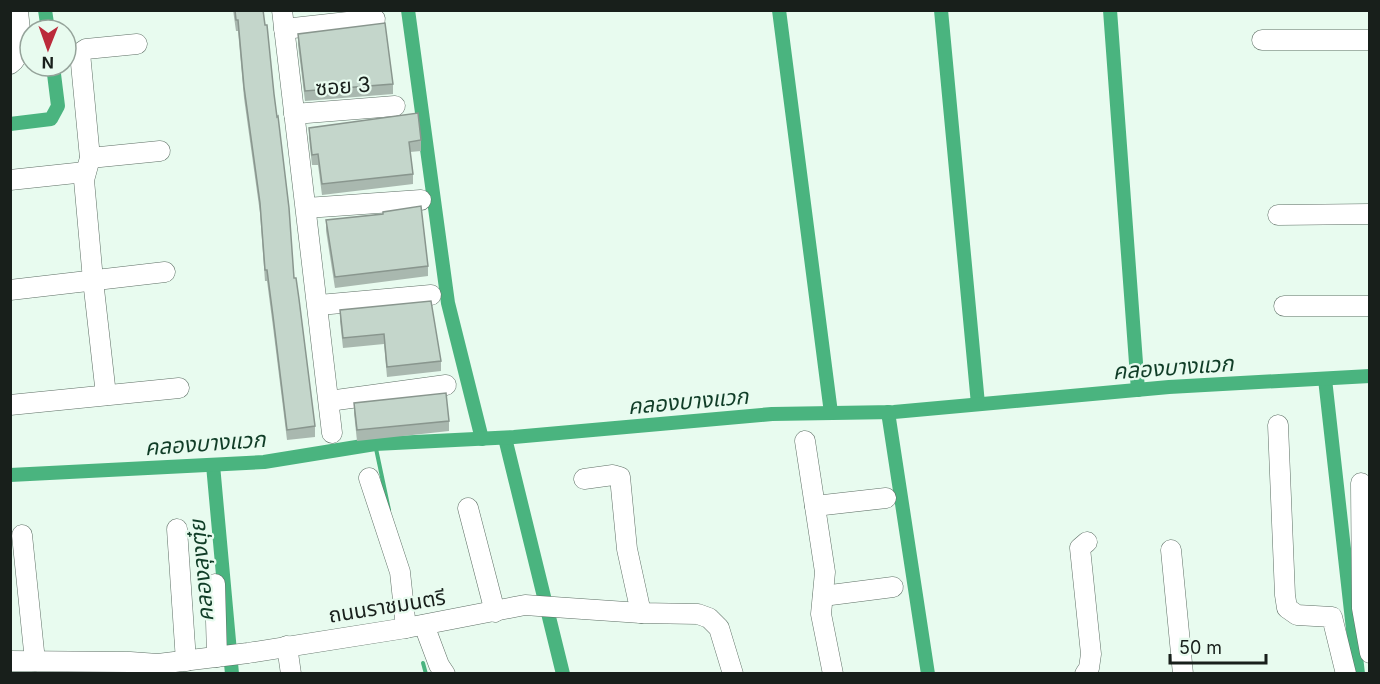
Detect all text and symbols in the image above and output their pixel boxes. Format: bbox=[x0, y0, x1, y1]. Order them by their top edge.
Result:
north arrow bbox=[18, 18, 78, 78]
text: N bbox=[41, 53, 54, 73]
street label: ซอย 3 bbox=[315, 72, 371, 100]
water label: คลองบางแวก bbox=[1112, 350, 1235, 384]
water label: คลองบางแวก bbox=[627, 383, 750, 419]
water label: คลองบางแวก bbox=[144, 426, 267, 460]
water label: คลองลุงตุ๋ย bbox=[183, 517, 219, 623]
street label: ถนนราชมนตรี bbox=[327, 584, 447, 628]
scale bar bbox=[1170, 627, 1266, 665]
text: 50 m bbox=[1179, 637, 1222, 658]

